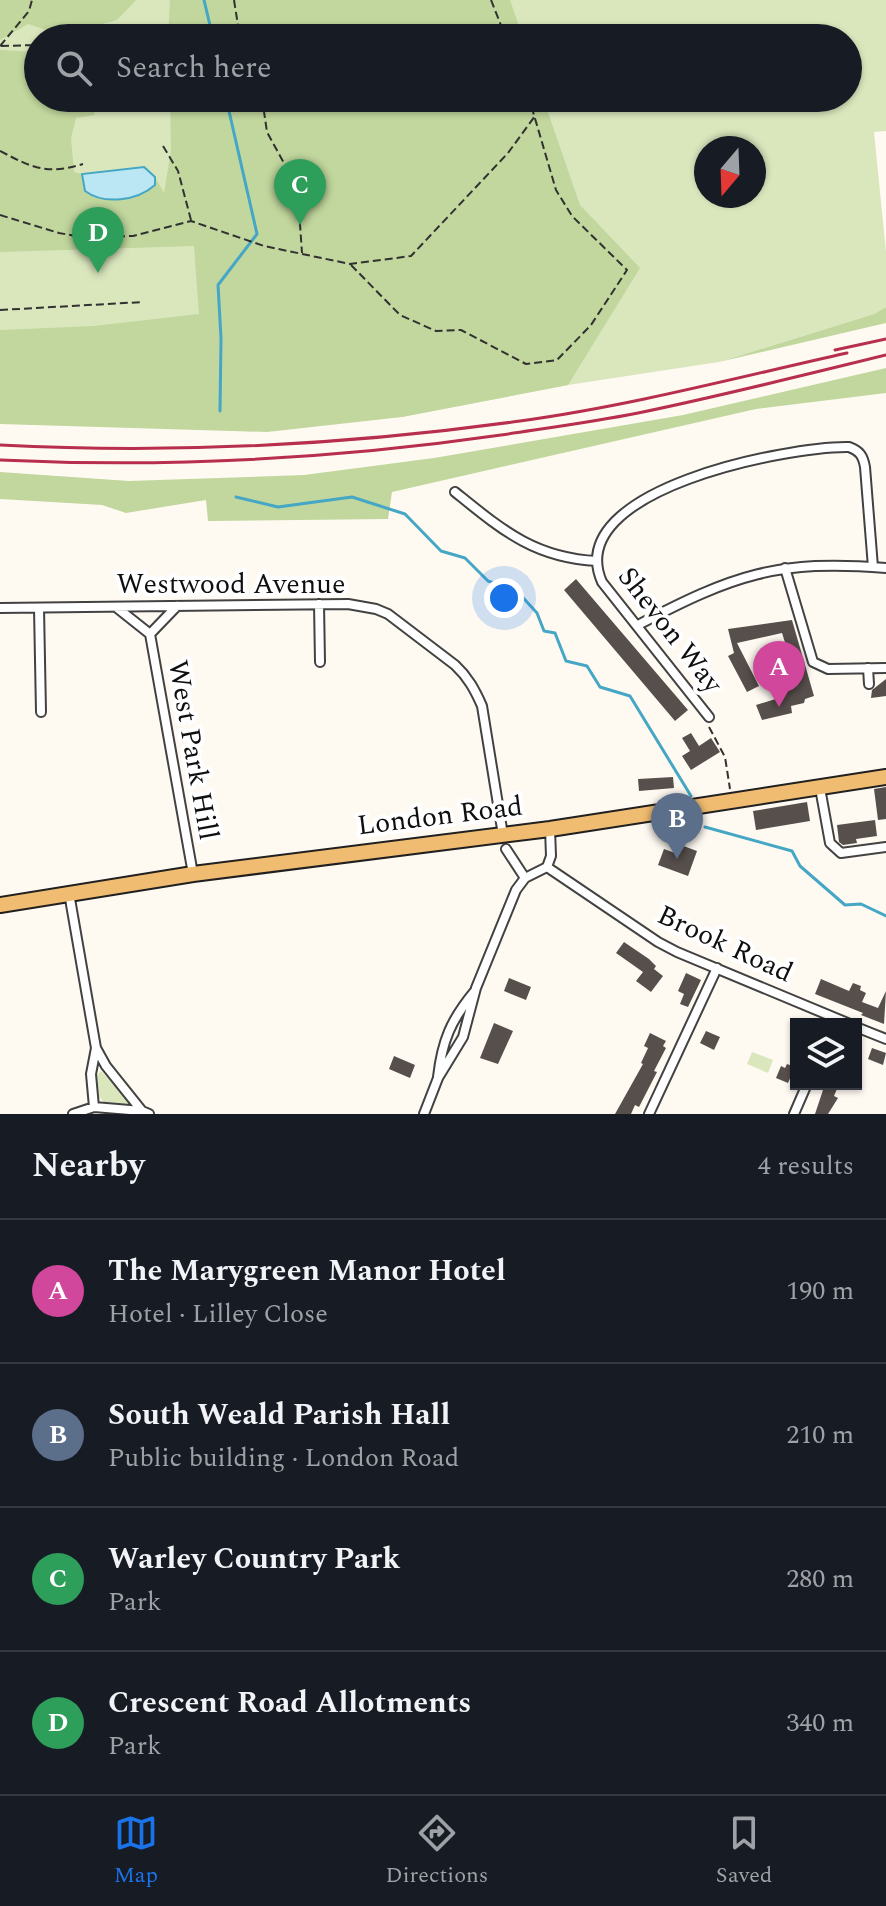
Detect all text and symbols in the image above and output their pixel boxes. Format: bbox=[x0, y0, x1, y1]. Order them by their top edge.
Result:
search box bbox=[24, 24, 862, 112]
text: Search here bbox=[116, 45, 272, 91]
icon: search bbox=[52, 46, 96, 90]
north arrow bbox=[694, 136, 766, 208]
pin: C bbox=[274, 159, 326, 225]
pin: D bbox=[72, 207, 124, 273]
street label: Shevon Way bbox=[607, 557, 734, 704]
street label: Westwood Avenue bbox=[117, 563, 345, 606]
your location bbox=[484, 578, 524, 618]
pin: A bbox=[753, 641, 805, 707]
street label: West Park Hill bbox=[156, 657, 230, 843]
street label: London Road bbox=[355, 785, 525, 847]
pin: B bbox=[651, 793, 703, 859]
street label: Brook Road bbox=[650, 894, 800, 994]
map controls bbox=[790, 1018, 862, 1090]
button: layers bbox=[790, 1018, 862, 1090]
text: Nearby bbox=[32, 1140, 145, 1192]
text: 4 results bbox=[758, 1146, 854, 1186]
text: The Marygreen Manor Hotel bbox=[108, 1248, 506, 1294]
text: A bbox=[48, 1271, 68, 1311]
text: 190 m bbox=[786, 1271, 854, 1311]
text: Hotel · Lilley Close bbox=[108, 1294, 328, 1334]
text: South Weald Parish Hall bbox=[108, 1392, 450, 1438]
text: B bbox=[49, 1415, 67, 1455]
text: 210 m bbox=[786, 1415, 854, 1455]
text: Public building · London Road bbox=[108, 1438, 459, 1478]
text: Warley Country Park bbox=[108, 1536, 400, 1582]
text: C bbox=[49, 1559, 67, 1599]
text: 280 m bbox=[786, 1559, 854, 1599]
text: Park bbox=[108, 1582, 162, 1622]
text: Crescent Road Allotments bbox=[108, 1680, 471, 1726]
text: D bbox=[48, 1703, 68, 1743]
text: 340 m bbox=[786, 1703, 854, 1743]
text: Park bbox=[108, 1726, 162, 1766]
tab: Map bbox=[114, 1811, 158, 1892]
tab: Directions bbox=[386, 1811, 488, 1892]
tab: Saved bbox=[716, 1811, 772, 1892]

